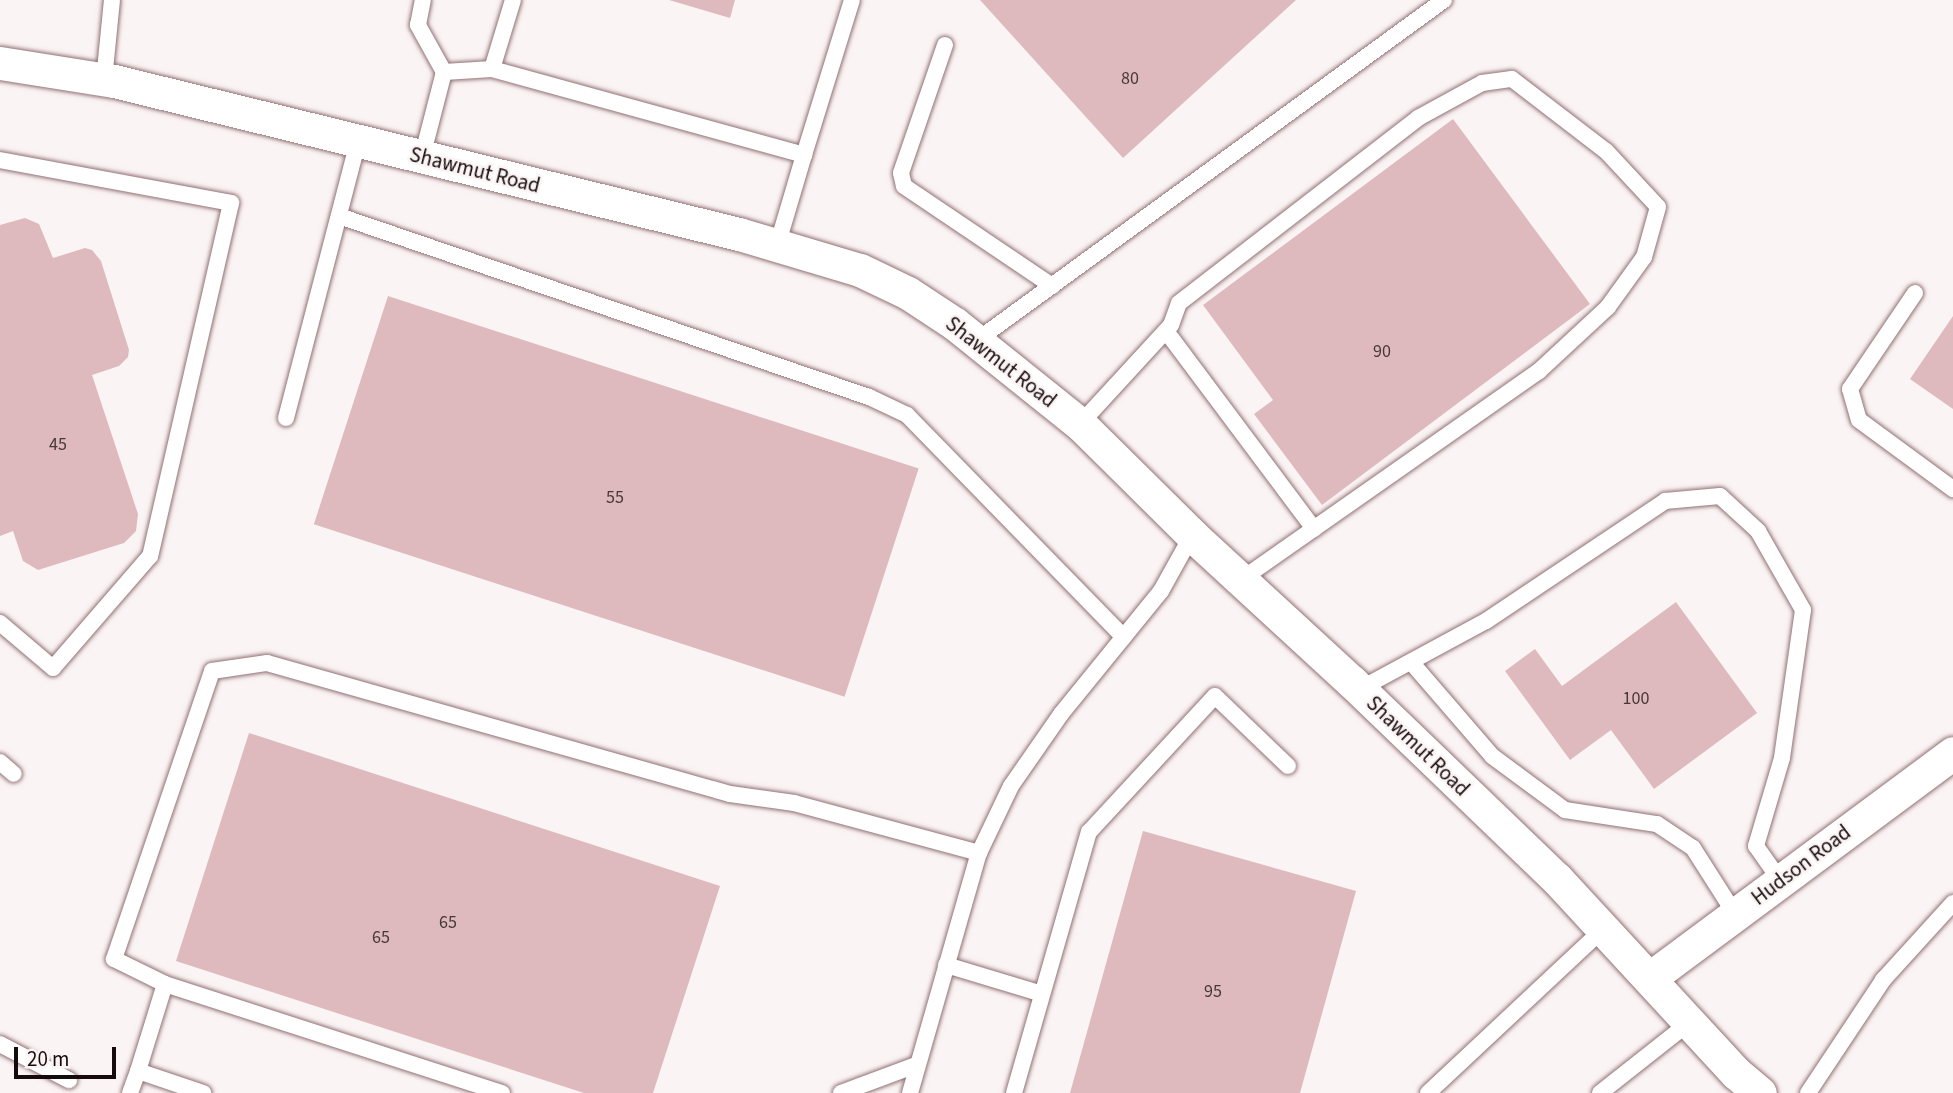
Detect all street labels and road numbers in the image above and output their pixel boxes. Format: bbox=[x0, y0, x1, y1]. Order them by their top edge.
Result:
street label: Shawmut Road bbox=[407, 142, 543, 198]
street label: Shawmut Road bbox=[941, 311, 1061, 413]
street label: Shawmut Road bbox=[1361, 691, 1475, 801]
street label: Hudson Road bbox=[1746, 820, 1856, 910]

